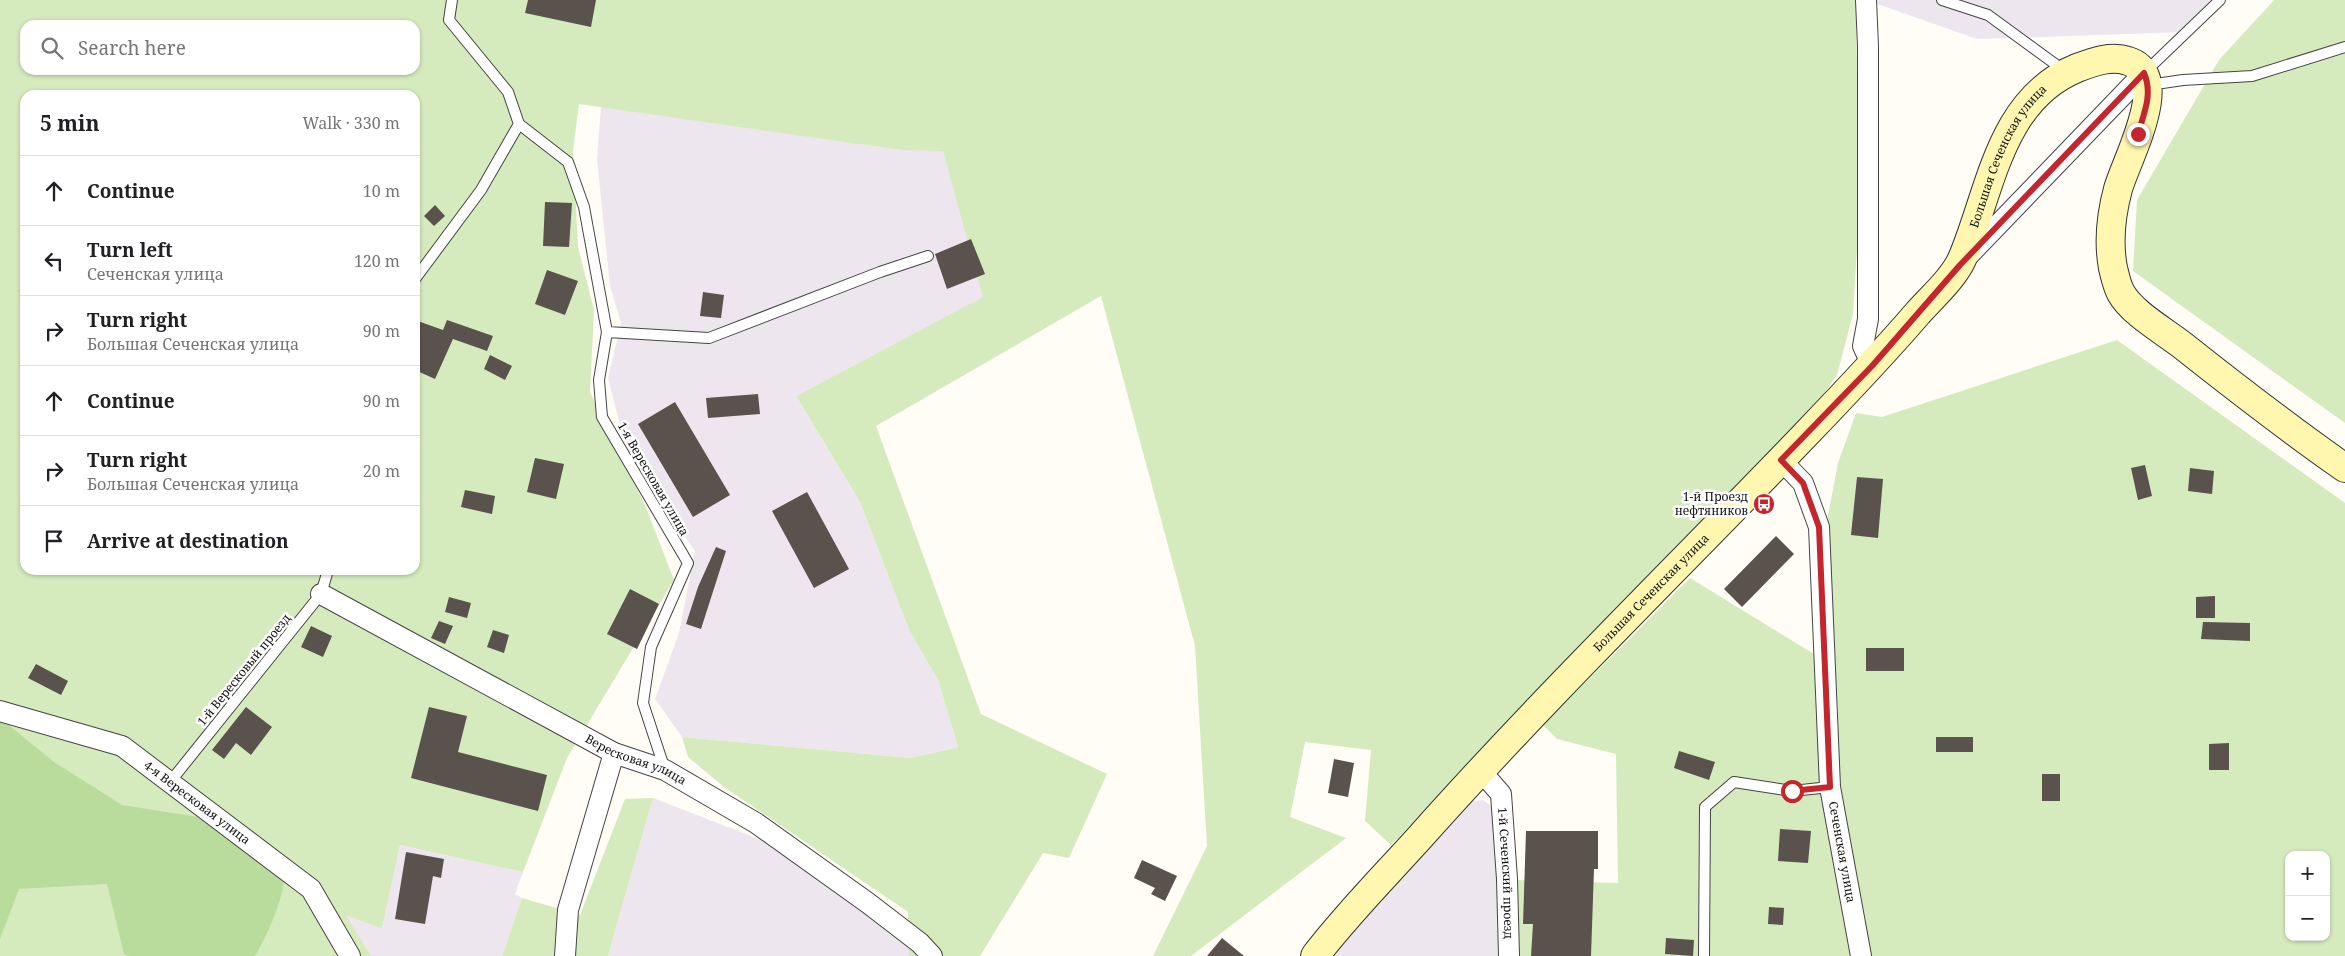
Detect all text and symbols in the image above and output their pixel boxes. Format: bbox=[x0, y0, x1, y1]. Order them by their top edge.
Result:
search box bbox=[20, 20, 420, 75]
icon: search bbox=[38, 34, 66, 62]
text: Search here bbox=[78, 35, 186, 61]
street label: Большая Сеченская улица bbox=[1965, 80, 2050, 230]
text: 5 min bbox=[40, 109, 99, 137]
text: Walk · 330 m bbox=[303, 112, 400, 134]
route end bbox=[2127, 123, 2150, 146]
icon: ahead bbox=[40, 177, 68, 205]
text: Continue bbox=[87, 178, 175, 204]
text: 10 m bbox=[363, 180, 400, 202]
text: Turn left bbox=[87, 237, 173, 263]
icon: left bbox=[40, 247, 68, 275]
text: 120 m bbox=[354, 250, 400, 272]
text: Сеченская улица bbox=[87, 263, 224, 285]
text: Turn right bbox=[87, 307, 187, 333]
icon: right bbox=[40, 317, 68, 345]
text: 90 m bbox=[363, 320, 400, 342]
text: Большая Сеченская улица bbox=[87, 333, 299, 355]
icon: ahead bbox=[40, 387, 68, 415]
text: Continue bbox=[87, 388, 175, 414]
text: 90 m bbox=[363, 390, 400, 412]
street label: 1-я Вересковая улица bbox=[614, 419, 693, 539]
text: Turn right bbox=[87, 447, 187, 473]
icon: right bbox=[40, 457, 68, 485]
text: 20 m bbox=[363, 460, 400, 482]
text: Большая Сеченская улица bbox=[87, 473, 299, 495]
place label: 1-й Проезд нефтяников bbox=[1675, 488, 1748, 519]
bus stop icon: 1-й Проезд нефтяников bbox=[1752, 492, 1776, 516]
icon: arrive bbox=[40, 527, 68, 555]
text: Arrive at destination bbox=[87, 528, 289, 554]
street label: Большая Сеченская улица bbox=[1589, 530, 1713, 655]
street label: 1-й Вересковый проезд bbox=[193, 610, 294, 729]
street label: Вересковая улица bbox=[582, 730, 690, 789]
street label: 4-я Вересковая улица bbox=[141, 757, 254, 848]
route start bbox=[1781, 780, 1804, 803]
street label: Сеченская улица bbox=[1825, 800, 1860, 904]
street label: 1-й Сеченский проезд bbox=[1494, 806, 1518, 939]
map controls bbox=[2285, 851, 2330, 941]
button: + bbox=[2285, 851, 2330, 896]
button: − bbox=[2285, 896, 2330, 941]

